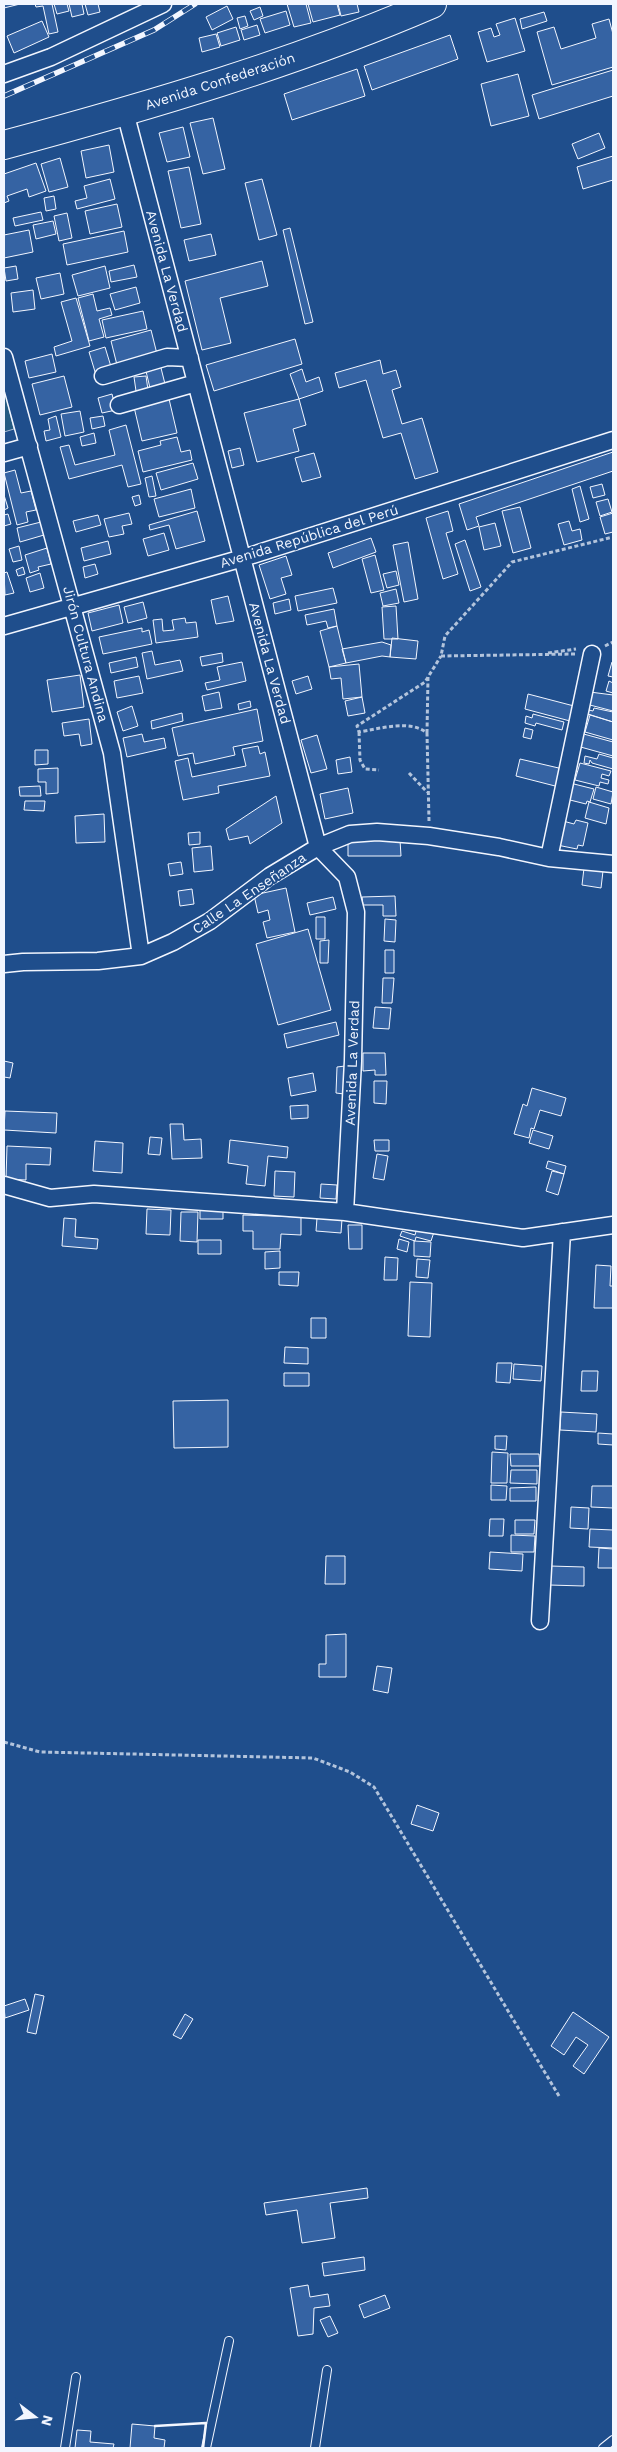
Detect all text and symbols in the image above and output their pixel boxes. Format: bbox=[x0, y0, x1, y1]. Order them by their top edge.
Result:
street label: Avenida Confederación bbox=[143, 49, 297, 113]
street label: Avenida La Verdad bbox=[143, 208, 191, 334]
street label: Avenida República del Perú bbox=[218, 501, 400, 571]
street label: Jirón Cultura Andina bbox=[60, 584, 112, 724]
street label: Avenida La Verdad bbox=[246, 600, 294, 726]
street label: Calle La Enseñanza bbox=[189, 849, 309, 937]
street label: Avenida La Verdad bbox=[342, 1000, 362, 1126]
north arrow bbox=[10, 2392, 60, 2442]
text: N bbox=[38, 2413, 57, 2428]

